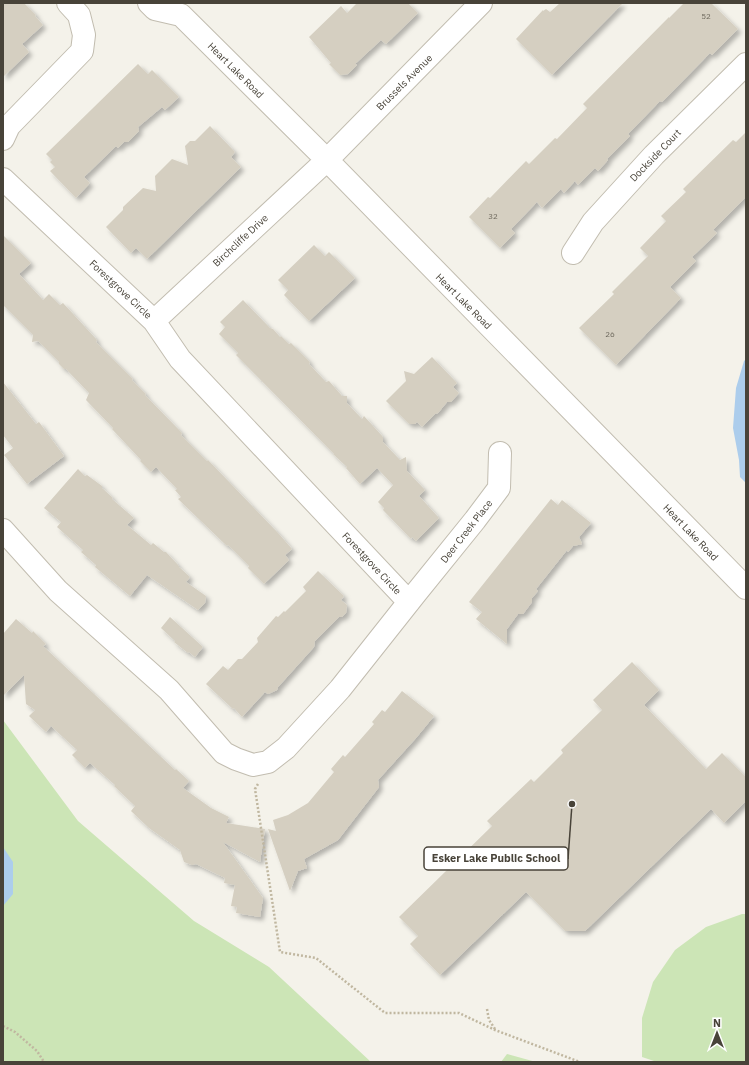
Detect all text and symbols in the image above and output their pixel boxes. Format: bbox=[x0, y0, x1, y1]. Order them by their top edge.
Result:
house number: 52 bbox=[701, 11, 711, 21]
street label: Heart Lake Road bbox=[205, 40, 266, 101]
street label: Brussels Avenue bbox=[373, 51, 436, 113]
street label: Dockside Court bbox=[627, 126, 684, 184]
street label: Birchcliffe Drive bbox=[210, 211, 271, 269]
house number: 32 bbox=[488, 211, 498, 221]
street label: Forestgrove Circle bbox=[87, 257, 155, 322]
street label: Heart Lake Road bbox=[433, 271, 494, 332]
house number: 26 bbox=[605, 329, 615, 339]
street label: Deer Creek Place bbox=[438, 497, 495, 566]
street label: Heart Lake Road bbox=[660, 501, 721, 563]
street label: Forestgrove Circle bbox=[339, 529, 404, 598]
callout: Esker Lake Public School bbox=[424, 847, 568, 870]
text: Esker Lake Public School bbox=[432, 851, 561, 865]
north arrow bbox=[697, 1013, 737, 1053]
text: N bbox=[713, 1016, 721, 1030]

